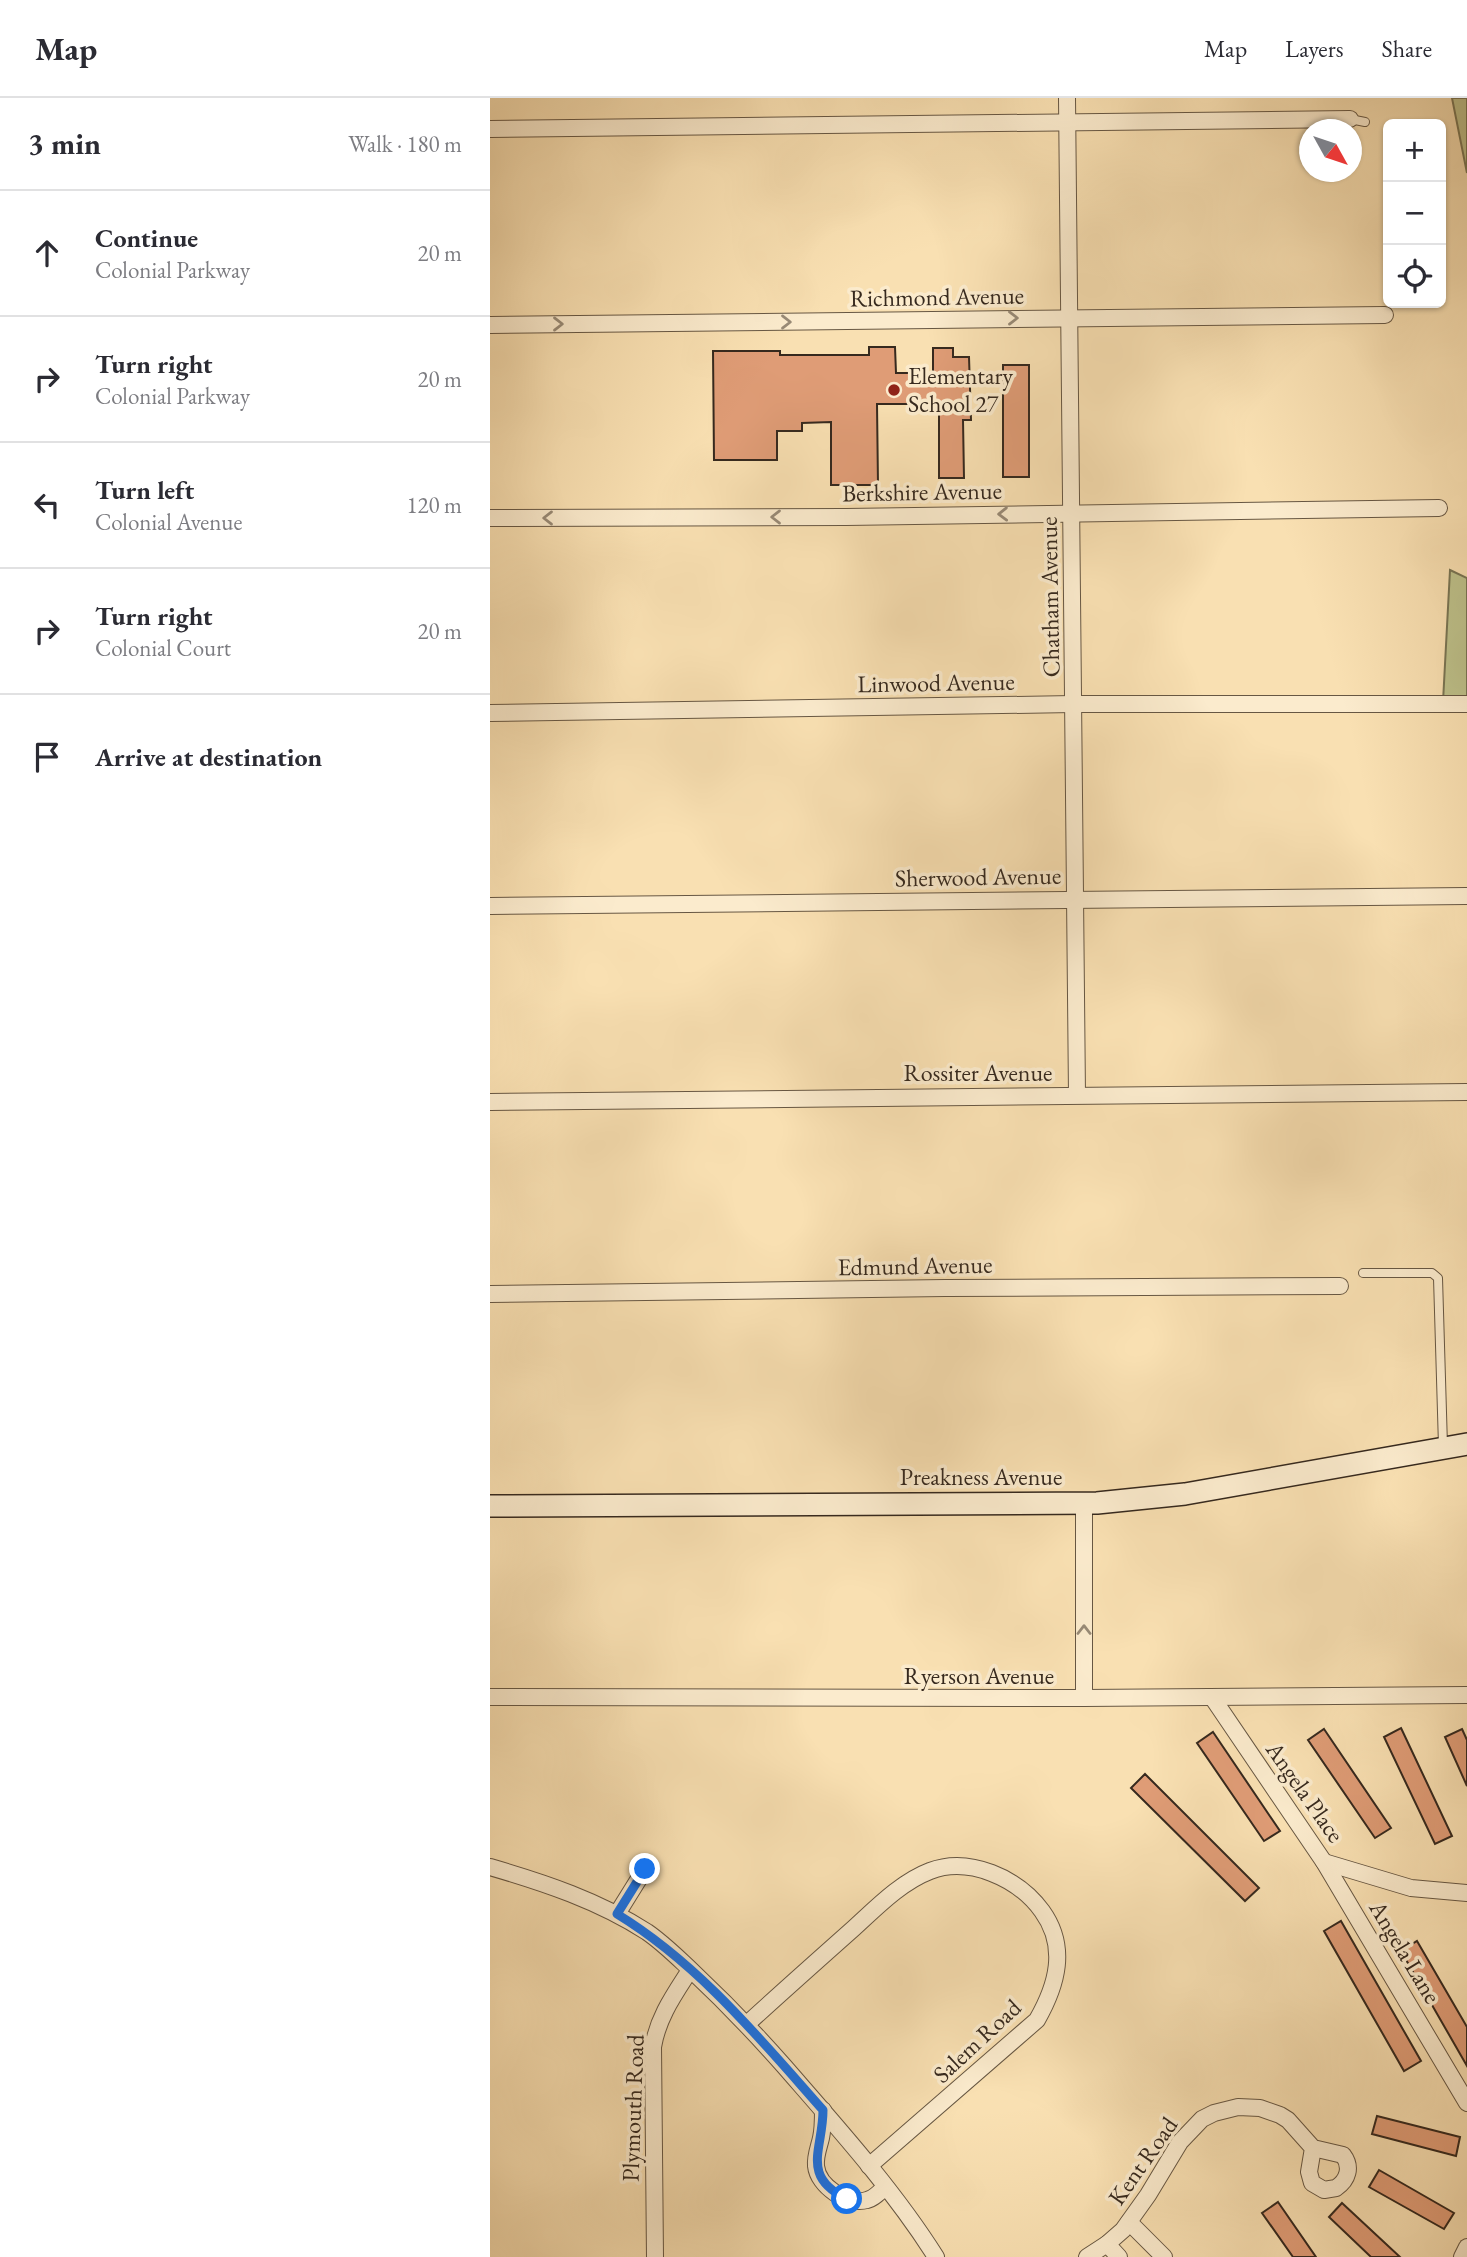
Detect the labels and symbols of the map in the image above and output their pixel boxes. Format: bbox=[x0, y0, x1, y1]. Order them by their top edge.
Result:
north arrow bbox=[1299, 119, 1362, 182]
street label: Richmond Avenue bbox=[850, 279, 1024, 314]
one-way arrow bbox=[1008, 310, 1019, 326]
one-way arrow bbox=[781, 314, 791, 330]
one-way arrow bbox=[553, 316, 564, 332]
place label: Elementary School 27 bbox=[908, 360, 1013, 419]
marker: Elementary School 27 bbox=[886, 382, 902, 398]
street label: Berkshire Avenue bbox=[842, 475, 1002, 508]
one-way arrow bbox=[997, 506, 1008, 521]
one-way arrow bbox=[770, 509, 780, 525]
one-way arrow bbox=[542, 510, 553, 526]
street label: Chatham Avenue bbox=[1033, 516, 1066, 678]
street label: Linwood Avenue bbox=[857, 666, 1015, 699]
street label: Sherwood Avenue bbox=[895, 860, 1061, 893]
street label: Rossiter Avenue bbox=[904, 1057, 1052, 1088]
street label: Edmund Avenue bbox=[837, 1249, 993, 1282]
street label: Preakness Avenue bbox=[900, 1461, 1062, 1492]
one-way arrow bbox=[1076, 1624, 1092, 1635]
street label: Ryerson Avenue bbox=[904, 1660, 1054, 1691]
street label: Angela Place bbox=[1259, 1734, 1352, 1848]
route end bbox=[629, 1853, 660, 1884]
street label: Angela Lane bbox=[1362, 1894, 1448, 2009]
street label: Salem Road bbox=[926, 1991, 1028, 2089]
street label: Plymouth Road bbox=[614, 2033, 651, 2182]
street label: Kent Road bbox=[1101, 2110, 1185, 2211]
route start bbox=[831, 2183, 862, 2214]

